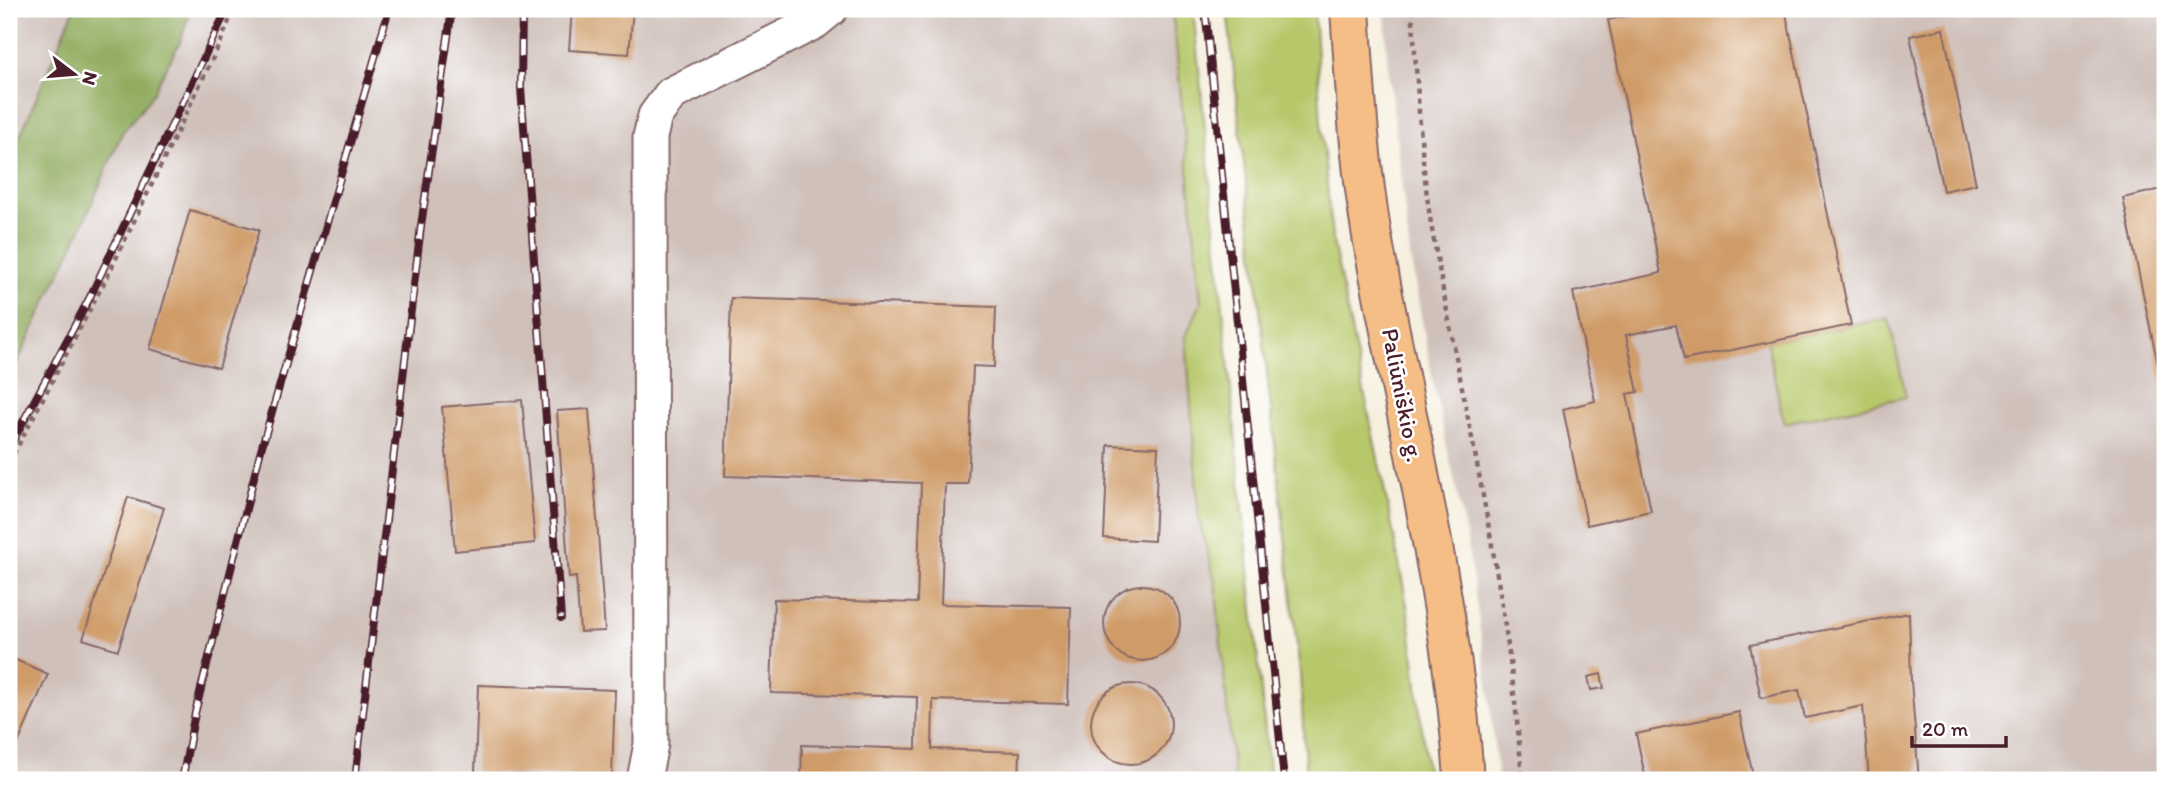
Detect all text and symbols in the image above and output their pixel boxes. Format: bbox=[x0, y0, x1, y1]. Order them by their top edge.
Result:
north arrow bbox=[38, 38, 108, 108]
text: N bbox=[77, 69, 103, 88]
street label: Paliūniškio g. bbox=[1376, 326, 1430, 464]
scale bar bbox=[1912, 705, 2006, 749]
text: 20 m bbox=[1922, 716, 1969, 741]

